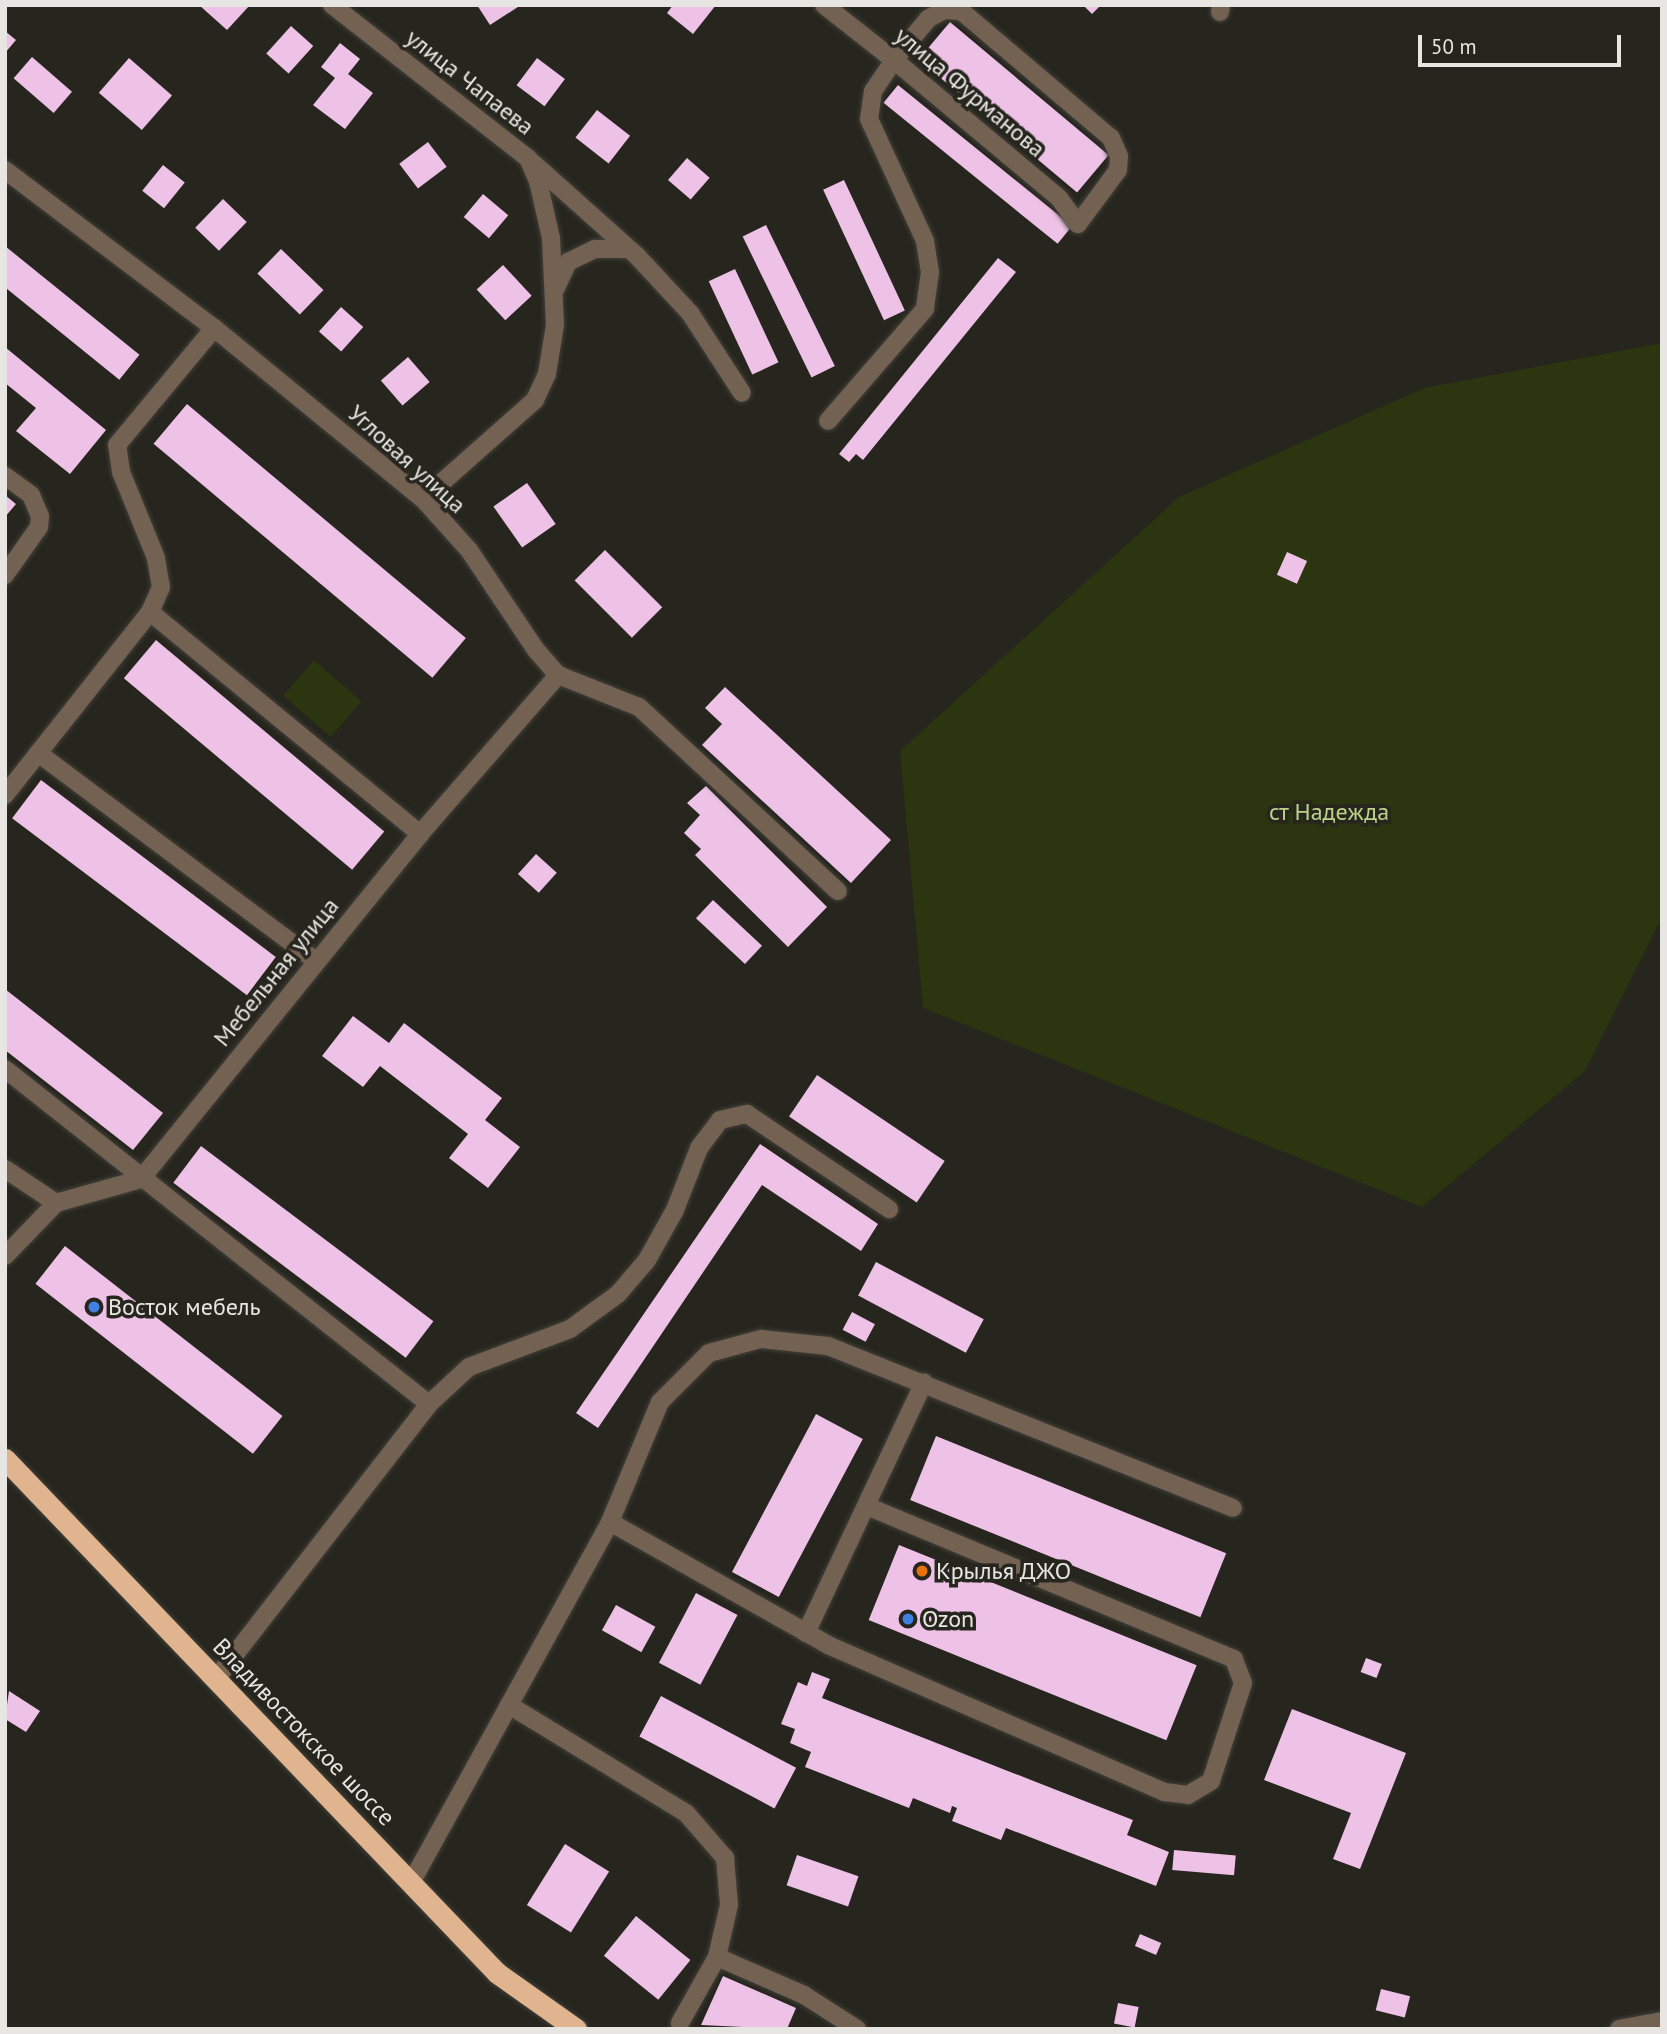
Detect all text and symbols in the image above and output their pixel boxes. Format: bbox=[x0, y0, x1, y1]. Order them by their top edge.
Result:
street label: улица Фурманова bbox=[889, 21, 1051, 163]
scale bar bbox=[1422, 21, 1625, 65]
street label: улица Чапаева bbox=[400, 23, 540, 141]
text: 50 m bbox=[1431, 33, 1477, 60]
street label: Угловая улица bbox=[342, 399, 472, 519]
park label: ст Надежда bbox=[1269, 798, 1389, 826]
street label: Мебельная улица bbox=[207, 892, 345, 1052]
place label: Восток мебель bbox=[108, 1293, 261, 1321]
marker: Восток мебель bbox=[86, 1299, 102, 1315]
place label: Крылья ДЖО bbox=[936, 1557, 1072, 1585]
marker: Крылья ДЖО bbox=[914, 1563, 930, 1579]
place label: Ozon bbox=[922, 1605, 974, 1633]
marker: Ozon bbox=[900, 1611, 916, 1627]
street label: Владивостокское шоссе bbox=[207, 1632, 401, 1832]

